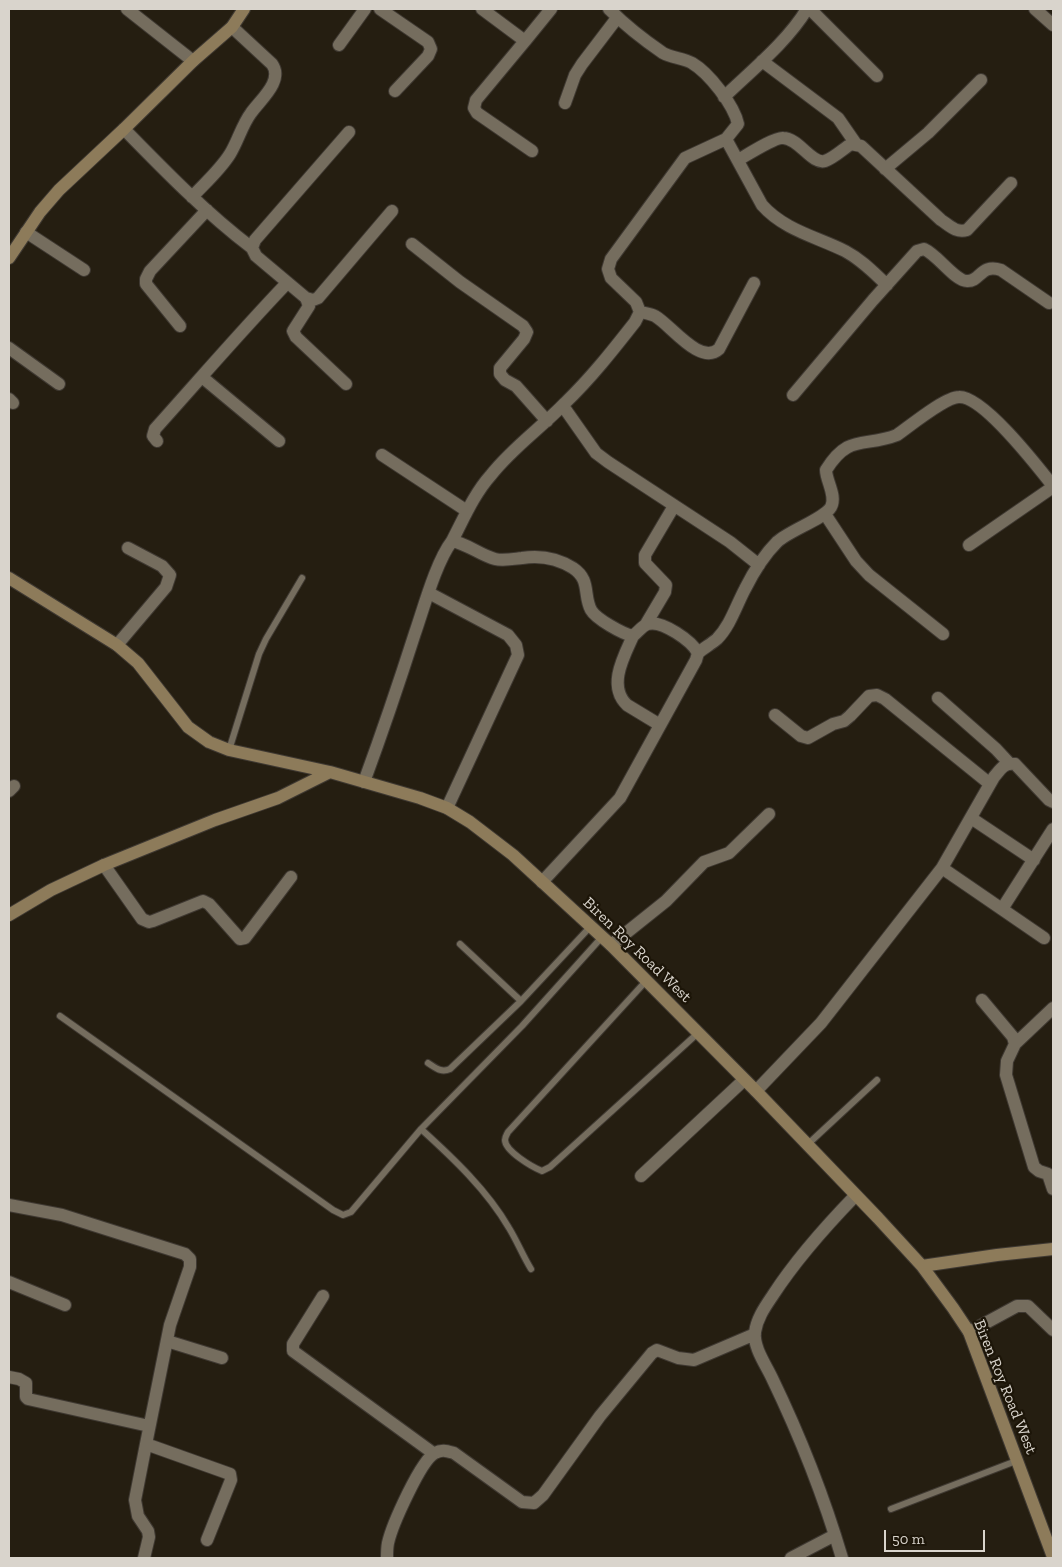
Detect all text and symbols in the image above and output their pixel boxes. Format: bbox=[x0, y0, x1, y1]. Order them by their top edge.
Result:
street label: Biren Roy Road West bbox=[579, 893, 695, 1007]
street label: Biren Roy Road West bbox=[969, 1317, 1041, 1457]
scale bar bbox=[887, 1520, 988, 1552]
text: 50 m bbox=[892, 1530, 925, 1548]

